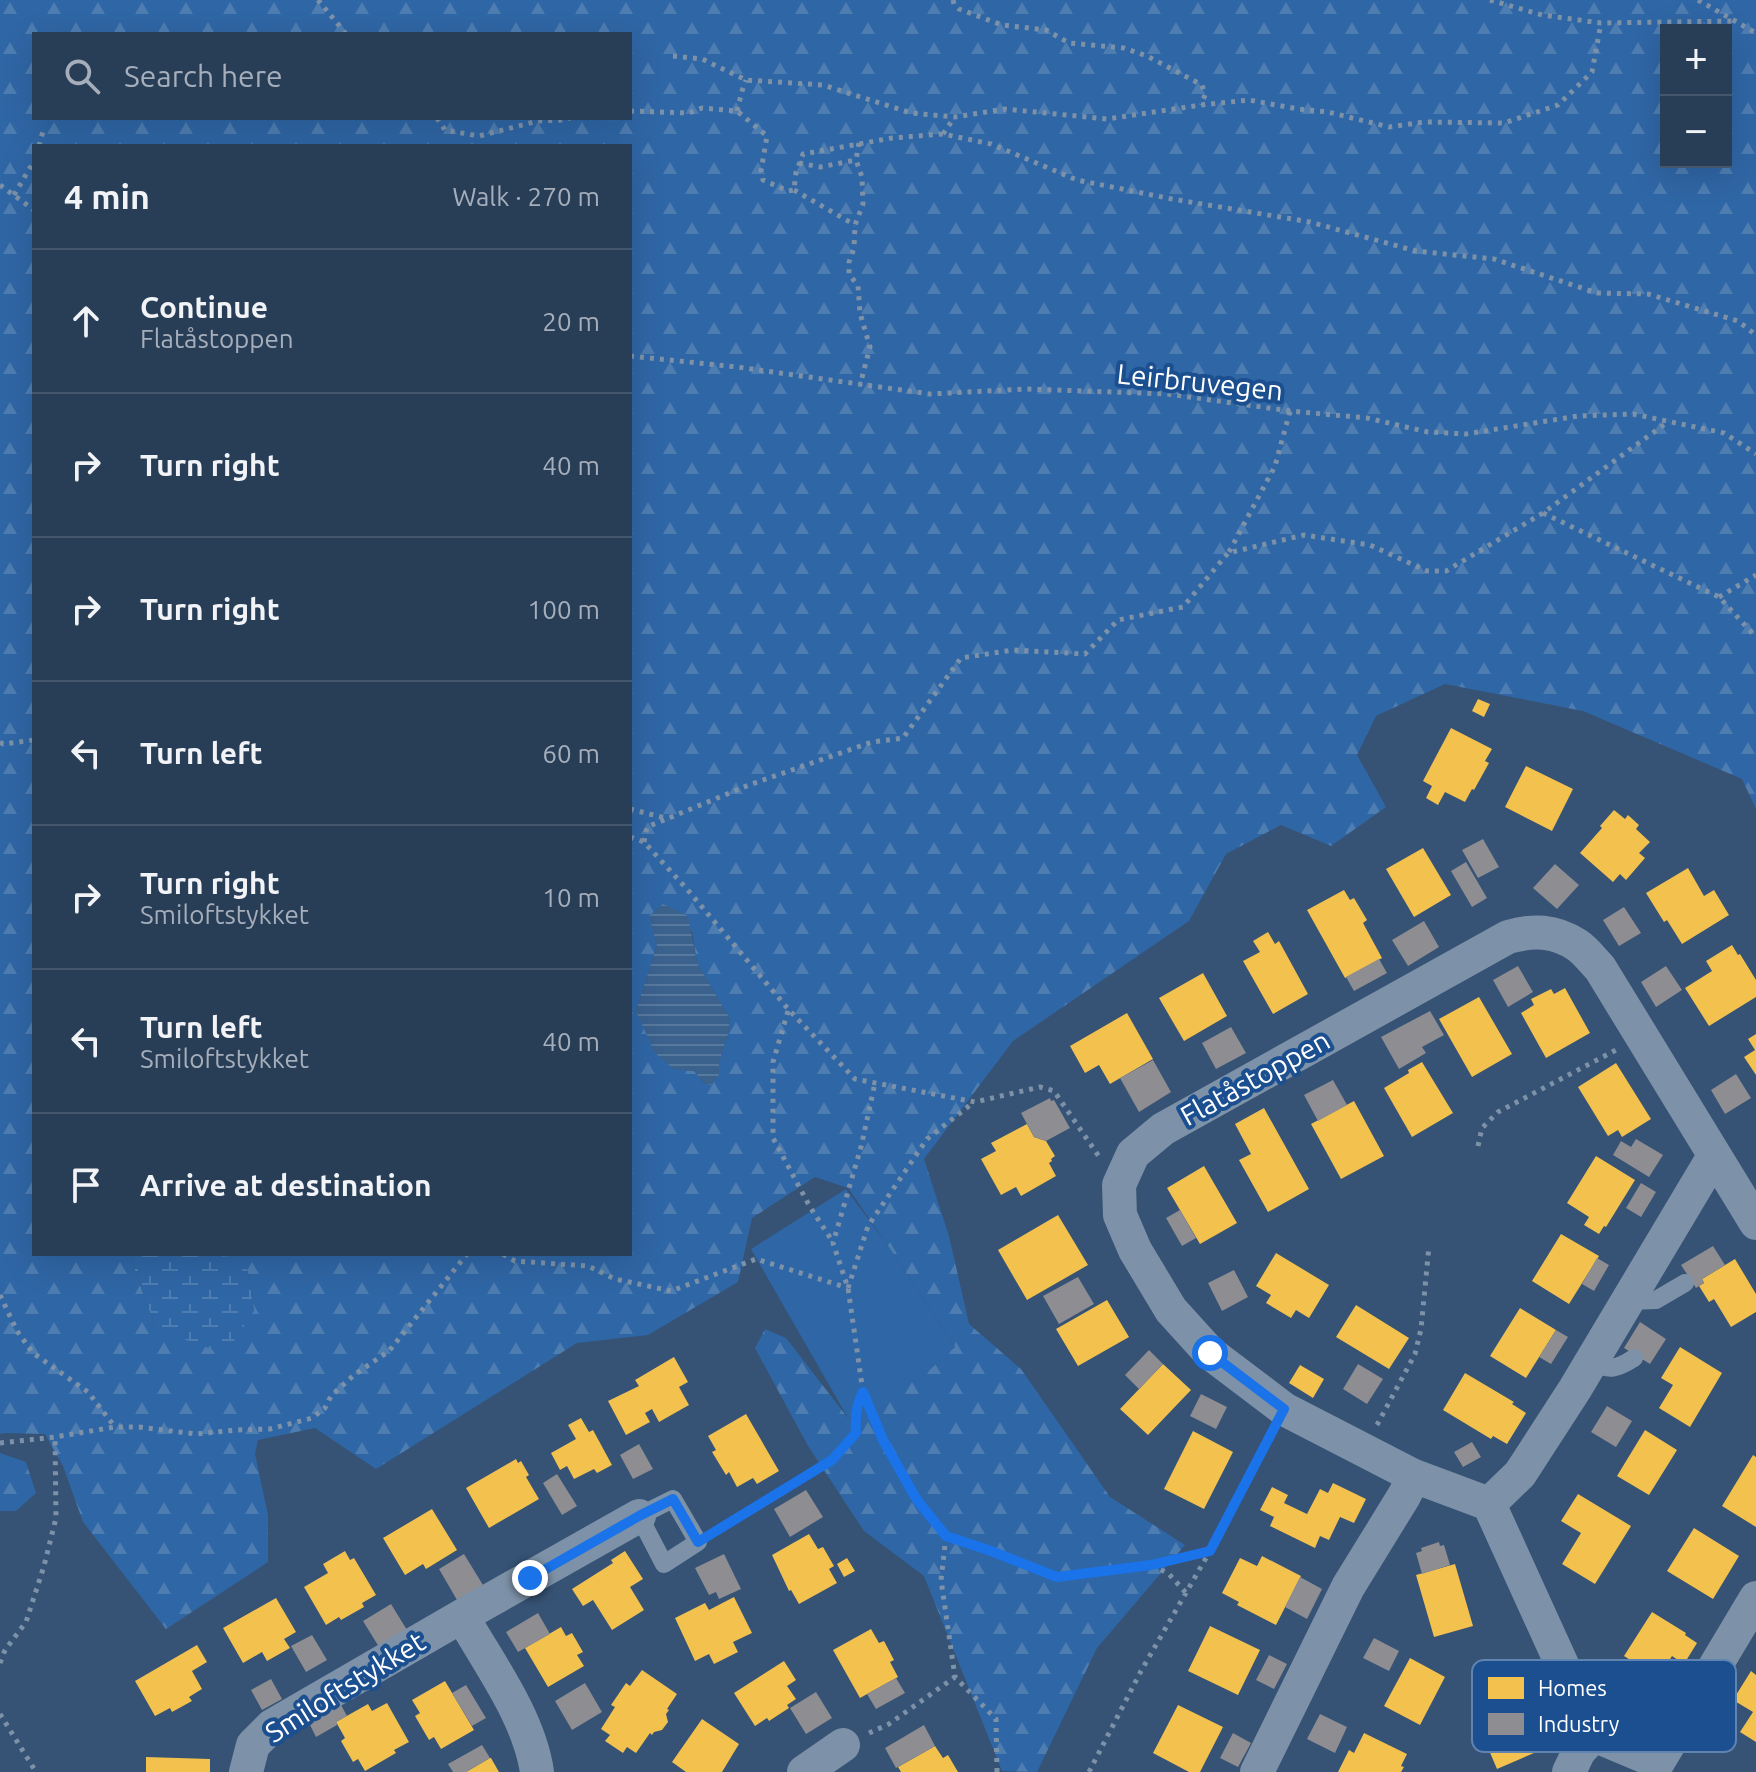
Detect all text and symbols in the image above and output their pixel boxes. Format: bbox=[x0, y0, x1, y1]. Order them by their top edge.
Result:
map controls bbox=[1660, 24, 1732, 168]
button: + bbox=[1660, 24, 1732, 96]
search box bbox=[32, 32, 632, 120]
icon: search bbox=[60, 54, 104, 98]
text: Search here bbox=[124, 59, 283, 93]
button: − bbox=[1660, 96, 1732, 168]
text: 4 min bbox=[64, 177, 150, 215]
text: Walk · 270 m bbox=[452, 182, 600, 211]
text: Continue bbox=[140, 290, 268, 324]
icon: ahead bbox=[64, 299, 108, 343]
text: 20 m bbox=[542, 307, 600, 336]
text: Flatåstoppen bbox=[140, 324, 294, 353]
street label: Leirbruvegen bbox=[1116, 357, 1285, 406]
icon: right bbox=[64, 443, 108, 487]
text: Turn right bbox=[140, 448, 280, 482]
text: 40 m bbox=[542, 451, 600, 480]
icon: right bbox=[64, 587, 108, 631]
text: Turn right bbox=[140, 592, 280, 626]
text: 100 m bbox=[528, 595, 600, 624]
icon: left bbox=[64, 731, 108, 775]
text: Turn left bbox=[140, 736, 262, 770]
text: 60 m bbox=[542, 739, 600, 768]
text: Turn right bbox=[140, 866, 280, 900]
icon: right bbox=[64, 875, 108, 919]
text: 10 m bbox=[542, 883, 600, 912]
text: Smiloftstykket bbox=[140, 900, 309, 929]
text: Turn left bbox=[140, 1010, 262, 1044]
icon: left bbox=[64, 1019, 108, 1063]
street label: Flatåstoppen bbox=[1175, 1024, 1335, 1131]
text: 40 m bbox=[542, 1027, 600, 1056]
text: Smiloftstykket bbox=[140, 1044, 309, 1073]
icon: arrive bbox=[64, 1163, 108, 1207]
text: Arrive at destination bbox=[140, 1168, 432, 1202]
route start bbox=[1192, 1335, 1228, 1371]
route end bbox=[512, 1560, 548, 1596]
street label: Smiloftstykket bbox=[259, 1625, 430, 1748]
legend bbox=[1472, 1660, 1736, 1752]
text: Homes bbox=[1538, 1675, 1607, 1700]
text: Industry bbox=[1538, 1711, 1620, 1736]

